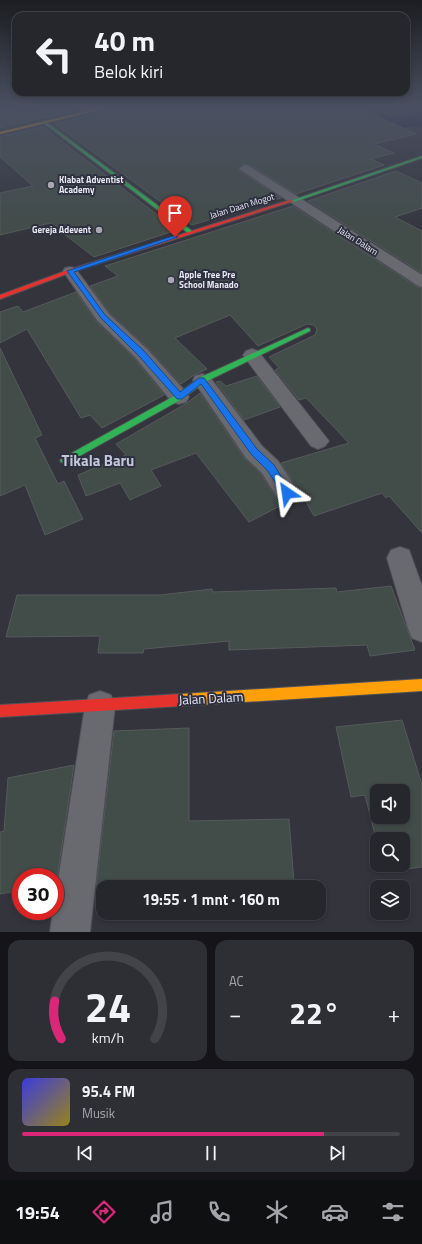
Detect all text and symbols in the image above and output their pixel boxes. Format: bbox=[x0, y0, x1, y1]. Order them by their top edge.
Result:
text: 40 m bbox=[94, 19, 155, 62]
icon: left bbox=[28, 28, 80, 80]
text: Belok kiri bbox=[94, 58, 163, 85]
place label: Klabat Adventist Academy bbox=[59, 173, 124, 196]
marker: Klabat Adventist Academy bbox=[46, 180, 56, 190]
street label: Jalan Daan Mogot bbox=[208, 189, 277, 222]
pin bbox=[158, 196, 192, 237]
icon: arrive bbox=[164, 202, 186, 224]
place label: Gereja Adevent bbox=[32, 223, 92, 236]
street label: Jalan Dalam bbox=[336, 223, 381, 258]
marker: Gereja Adevent bbox=[94, 225, 104, 235]
place label: Apple Tree Pre School Manado bbox=[179, 268, 239, 291]
marker: Apple Tree Pre School Manado bbox=[166, 275, 176, 285]
district label: Tikala Baru bbox=[62, 449, 134, 472]
position arrow bbox=[266, 472, 308, 514]
street label: Jalan Dalam bbox=[178, 686, 244, 710]
map controls bbox=[370, 784, 410, 920]
button: sound bbox=[370, 784, 410, 824]
button: search bbox=[370, 832, 410, 872]
speed limit sign: 30 bbox=[12, 868, 64, 920]
button: layers bbox=[370, 880, 410, 920]
text: 19:55 · 1 mnt · 160 m bbox=[142, 888, 280, 911]
text: AC bbox=[229, 971, 244, 991]
text: 24 bbox=[84, 974, 131, 1037]
text: 22° bbox=[289, 990, 340, 1036]
text: − bbox=[229, 997, 241, 1031]
text: + bbox=[388, 997, 400, 1031]
text: km/h bbox=[91, 1026, 124, 1048]
text: 95.4 FM bbox=[82, 1080, 135, 1103]
text: Musik bbox=[82, 1103, 115, 1123]
icon: previous bbox=[74, 1142, 96, 1164]
icon: pause bbox=[200, 1142, 222, 1164]
icon: next bbox=[326, 1142, 348, 1164]
icon: directions bbox=[90, 1198, 118, 1226]
icon: music bbox=[148, 1198, 176, 1226]
icon: phone bbox=[205, 1198, 233, 1226]
icon: climate bbox=[263, 1198, 291, 1226]
icon: car bbox=[321, 1198, 349, 1226]
icon: filters bbox=[379, 1198, 407, 1226]
text: 19:54 bbox=[15, 1199, 60, 1226]

